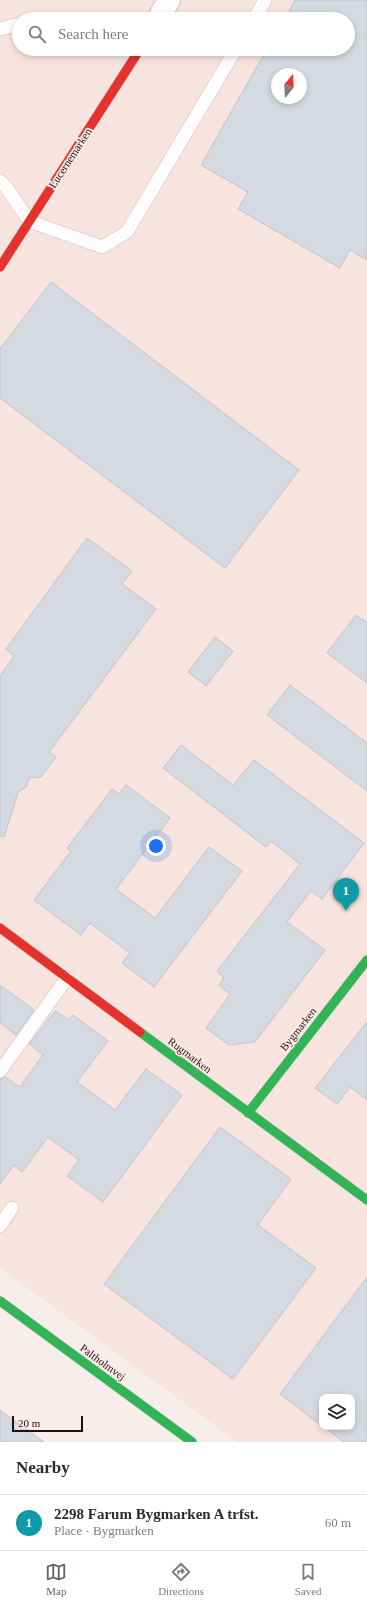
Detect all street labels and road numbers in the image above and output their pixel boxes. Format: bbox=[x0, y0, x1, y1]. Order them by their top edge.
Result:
street label: Lucernemarken bbox=[46, 125, 94, 190]
street label: Bygmarken bbox=[277, 1005, 319, 1053]
street label: Rugmarken bbox=[166, 1035, 215, 1076]
street label: Paltholmvej bbox=[78, 1342, 128, 1382]

